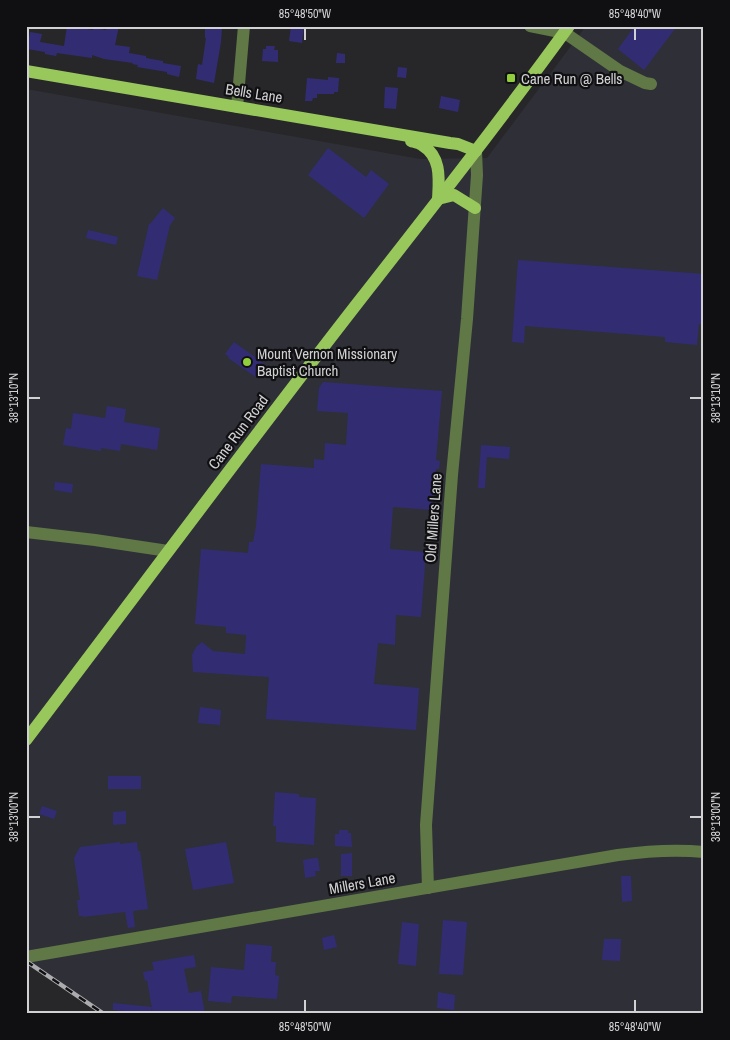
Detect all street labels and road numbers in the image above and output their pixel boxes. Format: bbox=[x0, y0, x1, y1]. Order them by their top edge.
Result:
street label: Bells Lane bbox=[224, 78, 284, 108]
street label: Cane Run Road bbox=[203, 390, 273, 474]
street label: Old Millers Lane bbox=[419, 472, 447, 563]
street label: Millers Lane bbox=[327, 867, 397, 899]

